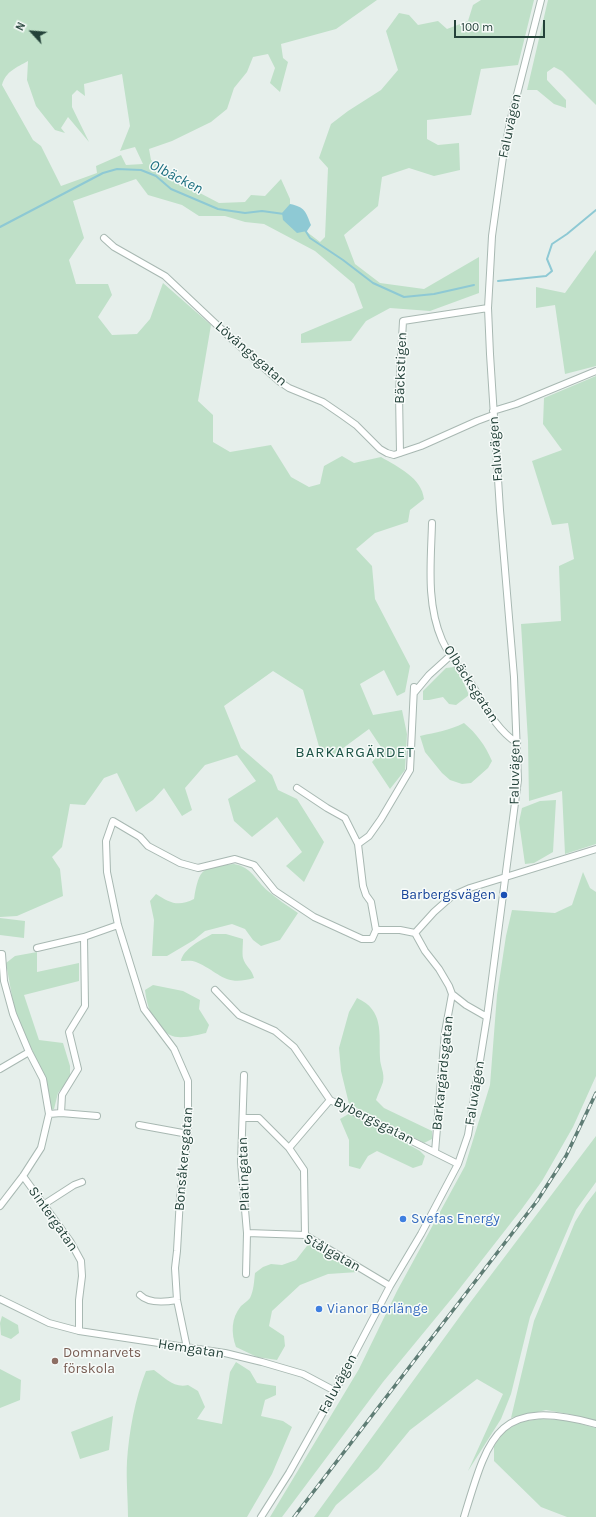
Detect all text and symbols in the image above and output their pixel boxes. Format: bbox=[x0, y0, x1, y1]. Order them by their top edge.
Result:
north arrow bbox=[12, 12, 52, 52]
scale bar bbox=[456, 12, 547, 38]
text: N bbox=[13, 20, 28, 33]
text: 100 m bbox=[461, 20, 493, 34]
street label: Faluvägen bbox=[495, 92, 525, 160]
water label: Olbäcken bbox=[146, 156, 206, 198]
street label: Lövängsgatan bbox=[212, 318, 290, 390]
street label: Bäckstigen bbox=[391, 332, 411, 404]
street label: Faluvägen bbox=[485, 416, 507, 482]
street label: Olbäcksgatan bbox=[440, 642, 502, 726]
street label: Faluvägen bbox=[506, 739, 524, 805]
district label: BARKARGÄRDET bbox=[295, 744, 415, 762]
place label: Barbergsvägen bbox=[401, 887, 496, 903]
marker: Barbergsvägen bbox=[499, 890, 509, 900]
street label: Barkargärdsgatan bbox=[429, 1015, 457, 1131]
street label: Faluvägen bbox=[462, 1059, 488, 1127]
street label: Bybergsgatan bbox=[331, 1094, 417, 1148]
street label: Bonsåkersgatan bbox=[171, 1106, 197, 1212]
street label: Platingatan bbox=[234, 1137, 254, 1211]
street label: Sintergatan bbox=[24, 1183, 82, 1255]
place label: Svefas Energy bbox=[411, 1211, 500, 1227]
marker: Svefas Energy bbox=[398, 1214, 408, 1224]
street label: Stålgatan bbox=[301, 1231, 363, 1275]
place label: Vianor Borlänge bbox=[327, 1301, 428, 1317]
marker: Vianor Borlänge bbox=[314, 1304, 324, 1314]
street label: Hemgatan bbox=[157, 1335, 225, 1363]
place label: Domnarvets förskola bbox=[63, 1345, 141, 1378]
street label: Faluvägen bbox=[315, 1351, 361, 1417]
marker: Domnarvets förskola bbox=[50, 1356, 60, 1366]

